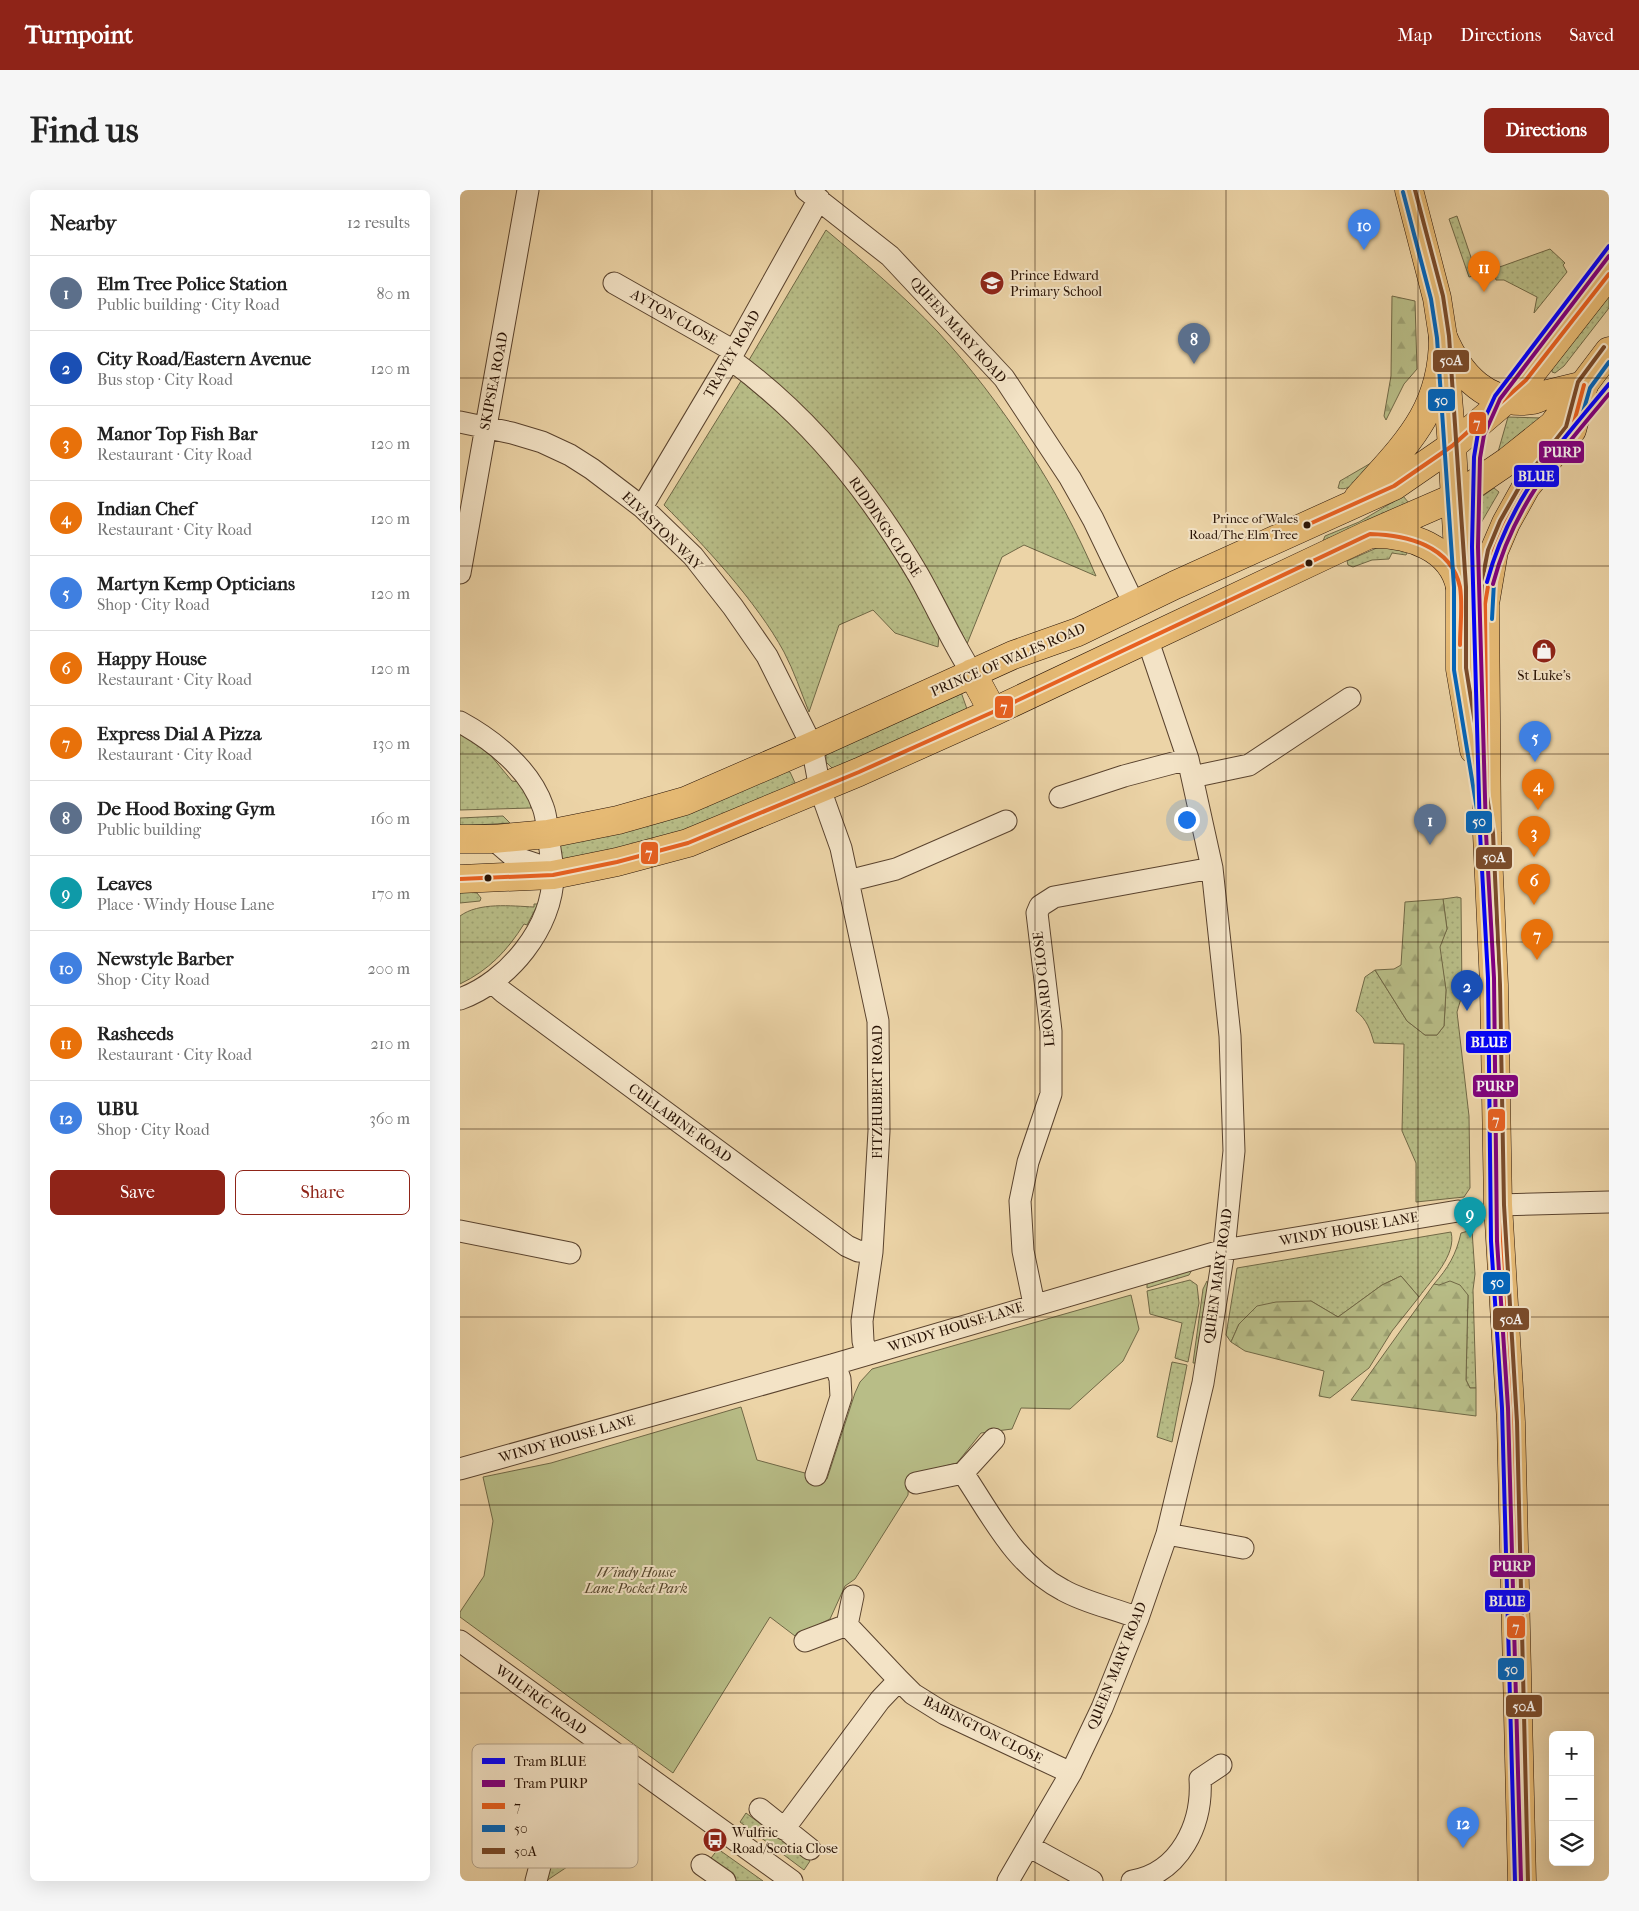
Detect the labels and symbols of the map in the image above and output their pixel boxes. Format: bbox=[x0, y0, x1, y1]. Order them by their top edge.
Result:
pin: 10 bbox=[1348, 209, 1380, 250]
pin: 11 bbox=[1468, 251, 1500, 292]
place label: Prince Edward Primary School bbox=[1010, 267, 1102, 300]
school or university icon: Prince Edward Primary School bbox=[979, 270, 1005, 296]
street label: QUEEN MARY ROAD bbox=[906, 274, 1010, 387]
street label: AYTON CLOSE bbox=[627, 285, 721, 349]
street label: TRAVEY ROAD bbox=[700, 307, 764, 401]
pin: 8 bbox=[1178, 323, 1210, 364]
street label: SKIPSEA ROAD bbox=[476, 330, 512, 431]
line badge: 50A bbox=[1432, 349, 1470, 373]
text: 50A bbox=[1440, 352, 1463, 369]
line badge: 50 bbox=[1427, 388, 1456, 412]
text: 50 bbox=[1434, 392, 1448, 409]
line badge: 7 bbox=[1468, 411, 1487, 435]
text: 7 bbox=[1473, 415, 1481, 432]
line badge: PURP bbox=[1538, 440, 1585, 464]
text: PURP bbox=[1543, 444, 1582, 461]
line badge: BLUE bbox=[1513, 464, 1560, 488]
text: BLUE bbox=[1518, 468, 1555, 485]
street label: RIDDINGS CLOSE bbox=[845, 474, 925, 581]
street label: ELVASTON WAY bbox=[618, 488, 706, 574]
place label: Prince of Wales Road/The Elm Tree bbox=[1189, 511, 1299, 542]
marker: Prince of Wales Road/The Elm Tree bbox=[1302, 520, 1312, 530]
unlabelled marker bbox=[1304, 558, 1314, 568]
street label: PRINCE OF WALES ROAD bbox=[928, 620, 1088, 700]
shop icon: St Luke's bbox=[1531, 638, 1557, 664]
place label: St Luke's bbox=[1517, 667, 1571, 684]
line badge: 7 bbox=[994, 695, 1014, 719]
text: 7 bbox=[1000, 699, 1008, 716]
pin: 5 bbox=[1519, 721, 1551, 762]
pin: 4 bbox=[1522, 769, 1554, 810]
pin: 1 bbox=[1414, 804, 1446, 845]
your location bbox=[1174, 807, 1200, 833]
line badge: 50 bbox=[1465, 810, 1493, 834]
text: 50 bbox=[1472, 813, 1486, 830]
pin: 3 bbox=[1518, 816, 1550, 857]
line badge: 7 bbox=[640, 841, 659, 865]
text: 7 bbox=[645, 845, 653, 862]
line badge: 50A bbox=[1475, 846, 1513, 870]
text: 50A bbox=[1483, 849, 1506, 866]
pin: 6 bbox=[1518, 864, 1550, 905]
unlabelled marker bbox=[483, 873, 493, 883]
pin: 7 bbox=[1521, 919, 1553, 960]
street label: LEONARD CLOSE bbox=[1029, 930, 1059, 1048]
pin: 2 bbox=[1451, 970, 1483, 1011]
street label: FITZHUBERT ROAD bbox=[869, 1025, 886, 1159]
line badge: BLUE bbox=[1465, 1030, 1512, 1054]
text: BLUE bbox=[1471, 1034, 1508, 1051]
line badge: PURP bbox=[1472, 1074, 1519, 1098]
text: PURP bbox=[1476, 1078, 1515, 1095]
street label: CULLABINE ROAD bbox=[625, 1080, 735, 1166]
line badge: 7 bbox=[1487, 1108, 1506, 1132]
text: 7 bbox=[1492, 1112, 1500, 1129]
pin: 9 bbox=[1454, 1197, 1486, 1238]
street label: QUEEN MARY ROAD bbox=[1200, 1207, 1236, 1345]
street label: WINDY HOUSE LANE bbox=[1277, 1208, 1420, 1250]
line badge: 50 bbox=[1482, 1271, 1511, 1295]
text: 50 bbox=[1490, 1274, 1504, 1291]
street label: WINDY HOUSE LANE bbox=[885, 1298, 1026, 1356]
line badge: 50A bbox=[1492, 1307, 1530, 1331]
text: 50A bbox=[1500, 1311, 1523, 1328]
street label: WINDY HOUSE LANE bbox=[496, 1411, 638, 1467]
line badge: PURP bbox=[1489, 1554, 1536, 1578]
text: PURP bbox=[1493, 1558, 1532, 1575]
park label: Windy House Lane Pocket Park bbox=[583, 1564, 688, 1597]
line badge: BLUE bbox=[1484, 1589, 1531, 1613]
text: BLUE bbox=[1489, 1593, 1526, 1610]
street label: QUEEN MARY ROAD bbox=[1084, 1599, 1151, 1732]
line badge: 7 bbox=[1506, 1615, 1526, 1639]
text: 7 bbox=[1512, 1619, 1520, 1636]
line badge: 50 bbox=[1497, 1657, 1525, 1681]
street label: WULFRIC ROAD bbox=[491, 1661, 590, 1739]
text: 50 bbox=[1504, 1661, 1518, 1678]
street label: BABINGTON CLOSE bbox=[920, 1693, 1046, 1768]
line badge: 50A bbox=[1505, 1694, 1543, 1718]
text: 50A bbox=[1513, 1698, 1536, 1715]
legend bbox=[472, 1744, 638, 1868]
text: Tram BLUE bbox=[514, 1753, 587, 1770]
text: Tram PURP bbox=[514, 1775, 588, 1792]
text: 7 bbox=[514, 1798, 521, 1815]
pin: 12 bbox=[1447, 1807, 1479, 1848]
text: 50 bbox=[514, 1820, 528, 1837]
place label: Wulfric Road/Scotia Close bbox=[731, 1824, 838, 1857]
bus stop icon: Wulfric Road/Scotia Close bbox=[702, 1827, 728, 1853]
text: 50A bbox=[514, 1843, 538, 1860]

